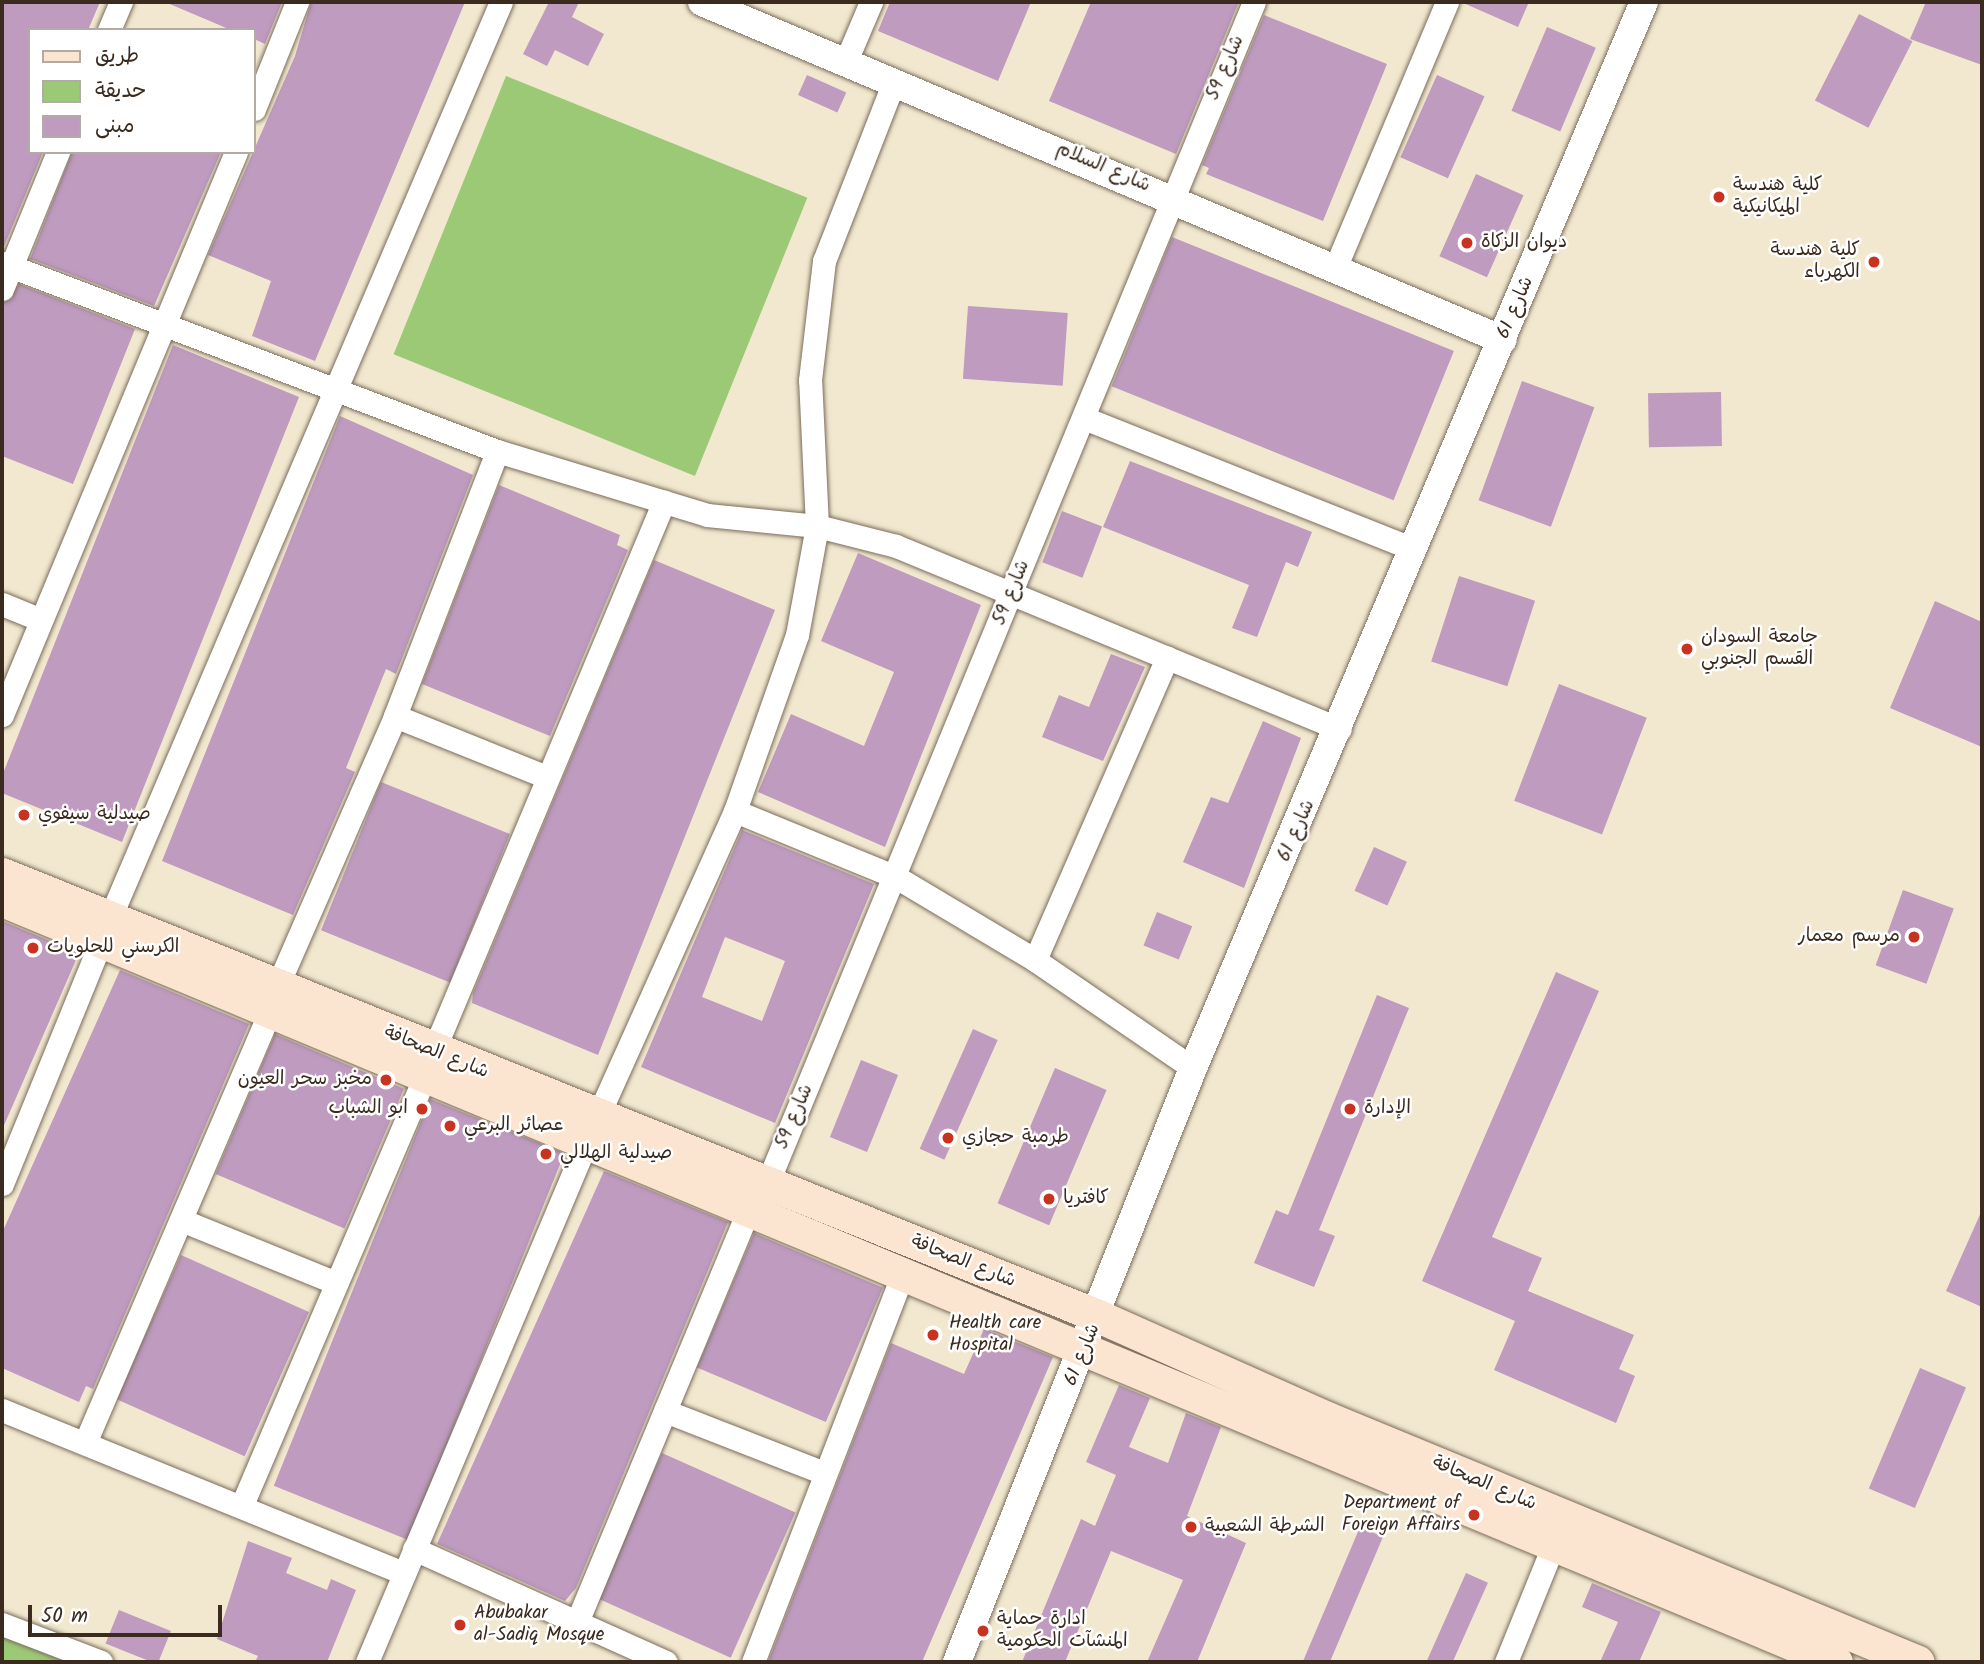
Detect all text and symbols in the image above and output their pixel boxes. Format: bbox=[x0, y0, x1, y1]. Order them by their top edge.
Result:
legend bbox=[28, 28, 256, 154]
street label: شارع 59 bbox=[1202, 32, 1250, 104]
text: طريق bbox=[95, 40, 139, 73]
text: حديقة bbox=[95, 75, 146, 108]
text: مبنى bbox=[95, 110, 134, 143]
street label: شارع السلام bbox=[1053, 138, 1153, 198]
place label: كلية هندسة الميكانيكية bbox=[1733, 175, 1822, 219]
marker: كلية هندسة الميكانيكية bbox=[1711, 189, 1727, 205]
place label: ديوان الزكاة bbox=[1481, 232, 1567, 254]
marker: ديوان الزكاة bbox=[1459, 235, 1475, 251]
place label: كلية هندسة الكهرباء bbox=[1771, 240, 1860, 284]
marker: كلية هندسة الكهرباء bbox=[1866, 254, 1882, 270]
street label: شارع 61 bbox=[1493, 274, 1539, 342]
street label: شارع 59 bbox=[989, 557, 1035, 629]
place label: جامعة السودان القسم الجنوبي bbox=[1701, 627, 1818, 671]
marker: جامعة السودان القسم الجنوبي bbox=[1679, 641, 1695, 657]
street label: شارع 61 bbox=[1273, 797, 1321, 865]
place label: صيدلية سيفوي bbox=[38, 804, 151, 826]
marker: صيدلية سيفوي bbox=[16, 807, 32, 823]
place label: مرسم معمار bbox=[1798, 926, 1900, 948]
marker: مرسم معمار bbox=[1906, 929, 1922, 945]
place label: الكرسني للحلويات bbox=[47, 937, 180, 959]
marker: الكرسني للحلويات bbox=[25, 940, 41, 956]
street label: شارع الصحافة bbox=[380, 1022, 492, 1084]
place label: مخبز سحر العيون bbox=[238, 1069, 372, 1091]
marker: مخبز سحر العيون bbox=[378, 1072, 394, 1088]
street label: شارع 59 bbox=[771, 1081, 819, 1153]
place label: ابو الشباب bbox=[328, 1098, 408, 1120]
place label: الإدارة bbox=[1364, 1098, 1411, 1120]
marker: ابو الشباب bbox=[414, 1101, 430, 1117]
marker: الإدارة bbox=[1342, 1101, 1358, 1117]
place label: عصائر البرعي bbox=[464, 1115, 563, 1137]
marker: عصائر البرعي bbox=[442, 1118, 458, 1134]
place label: طرمبة حجازي bbox=[962, 1127, 1069, 1149]
marker: طرمبة حجازي bbox=[940, 1130, 956, 1146]
place label: صيدلية الهلالي bbox=[560, 1143, 672, 1165]
marker: صيدلية الهلالي bbox=[538, 1146, 554, 1162]
place label: كافتريا bbox=[1063, 1188, 1109, 1210]
marker: كافتريا bbox=[1041, 1191, 1057, 1207]
street label: شارع الصحافة bbox=[907, 1231, 1019, 1293]
place label: Health care Hospital bbox=[949, 1313, 1041, 1357]
street label: شارع 61 bbox=[1060, 1320, 1106, 1390]
marker: Health care Hospital bbox=[923, 1325, 943, 1345]
street label: شارع الصحافة bbox=[1428, 1452, 1540, 1516]
place label: Department of Foreign Affairs bbox=[1342, 1493, 1460, 1537]
marker: Department of Foreign Affairs bbox=[1466, 1507, 1482, 1523]
place label: الشرطة الشعبية bbox=[1205, 1516, 1325, 1538]
marker: الشرطة الشعبية bbox=[1183, 1519, 1199, 1535]
scale bar bbox=[32, 1590, 226, 1634]
text: 50 m bbox=[41, 1600, 88, 1633]
place label: Abubakar al-Sadiq Mosque bbox=[474, 1603, 604, 1647]
place label: ادارة حماية المنشآت الحكومية bbox=[997, 1609, 1128, 1653]
marker: Abubakar al-Sadiq Mosque bbox=[452, 1617, 468, 1633]
marker: ادارة حماية المنشآت الحكومية bbox=[975, 1623, 991, 1639]

